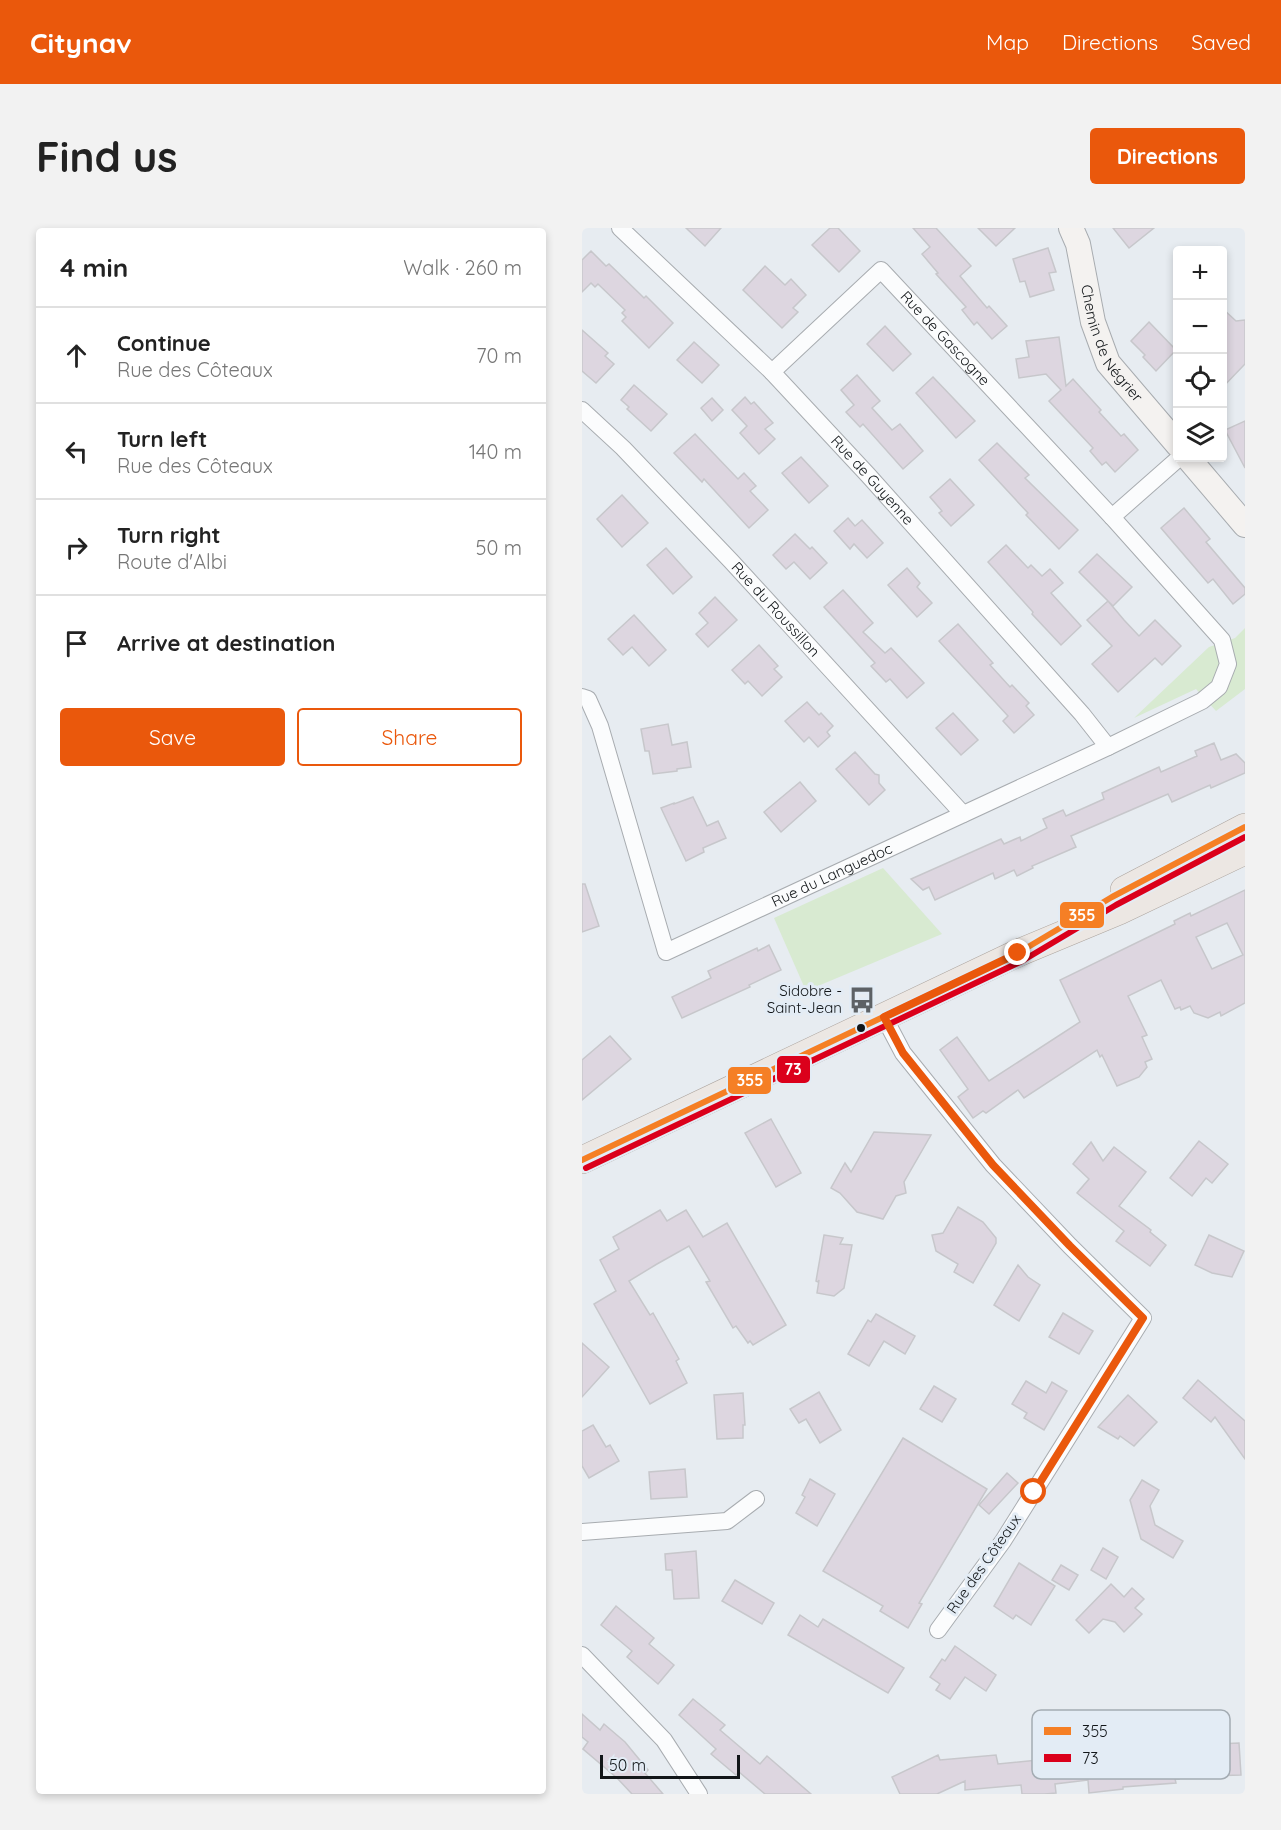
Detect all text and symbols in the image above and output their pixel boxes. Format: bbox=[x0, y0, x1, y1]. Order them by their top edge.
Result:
text: Citynav bbox=[30, 25, 132, 60]
text: Map bbox=[986, 29, 1029, 55]
text: Directions bbox=[1062, 29, 1158, 55]
text: Saved bbox=[1191, 29, 1251, 55]
button: Directions bbox=[1090, 128, 1245, 184]
text: Find us bbox=[36, 130, 178, 183]
map controls bbox=[1173, 246, 1227, 462]
button: + bbox=[1173, 246, 1227, 300]
text: 4 min bbox=[60, 251, 128, 284]
text: Walk · 260 m bbox=[403, 255, 522, 280]
street label: Chemin de Négrier bbox=[1077, 283, 1147, 406]
street label: Rue de Gascogne bbox=[896, 287, 994, 389]
button: − bbox=[1173, 300, 1227, 354]
text: Continue bbox=[117, 329, 211, 357]
icon: ahead bbox=[60, 339, 93, 372]
text: 70 m bbox=[476, 343, 522, 368]
button: locate bbox=[1173, 354, 1227, 408]
text: Rue des Côteaux bbox=[117, 357, 273, 382]
button: layers bbox=[1173, 408, 1227, 462]
text: Turn left bbox=[117, 425, 207, 453]
street label: Rue de Guyenne bbox=[827, 431, 918, 529]
icon: left bbox=[60, 435, 93, 468]
text: 140 m bbox=[469, 439, 522, 464]
text: Rue des Côteaux bbox=[117, 453, 273, 478]
text: Turn right bbox=[117, 521, 221, 549]
icon: right bbox=[60, 531, 93, 564]
text: 50 m bbox=[476, 535, 522, 560]
text: Route d'Albi bbox=[117, 549, 227, 574]
street label: Rue du Roussillon bbox=[727, 558, 824, 661]
icon: arrive bbox=[60, 627, 93, 660]
text: Arrive at destination bbox=[117, 629, 335, 657]
button: Save bbox=[60, 708, 285, 766]
button: Share bbox=[297, 708, 522, 766]
street label: Rue du Languedoc bbox=[768, 838, 895, 911]
line badge: 355 bbox=[1059, 901, 1105, 929]
text: 355 bbox=[1068, 905, 1096, 925]
route end bbox=[1004, 939, 1030, 965]
place label: Sidobre - Saint-Jean bbox=[767, 981, 842, 1017]
bus stop icon: Sidobre - Saint-Jean bbox=[847, 985, 877, 1015]
unlabelled marker bbox=[855, 1022, 867, 1034]
line badge: 73 bbox=[776, 1055, 811, 1084]
text: 73 bbox=[784, 1059, 802, 1079]
line badge: 355 bbox=[727, 1066, 772, 1095]
text: 355 bbox=[736, 1070, 764, 1090]
route start bbox=[1020, 1478, 1046, 1504]
street label: Rue des Côteaux bbox=[942, 1510, 1025, 1617]
legend bbox=[1032, 1710, 1230, 1779]
text: 355 bbox=[1082, 1721, 1108, 1741]
text: 73 bbox=[1082, 1748, 1099, 1768]
scale bar bbox=[600, 1752, 740, 1780]
text: 50 m bbox=[609, 1755, 646, 1775]

